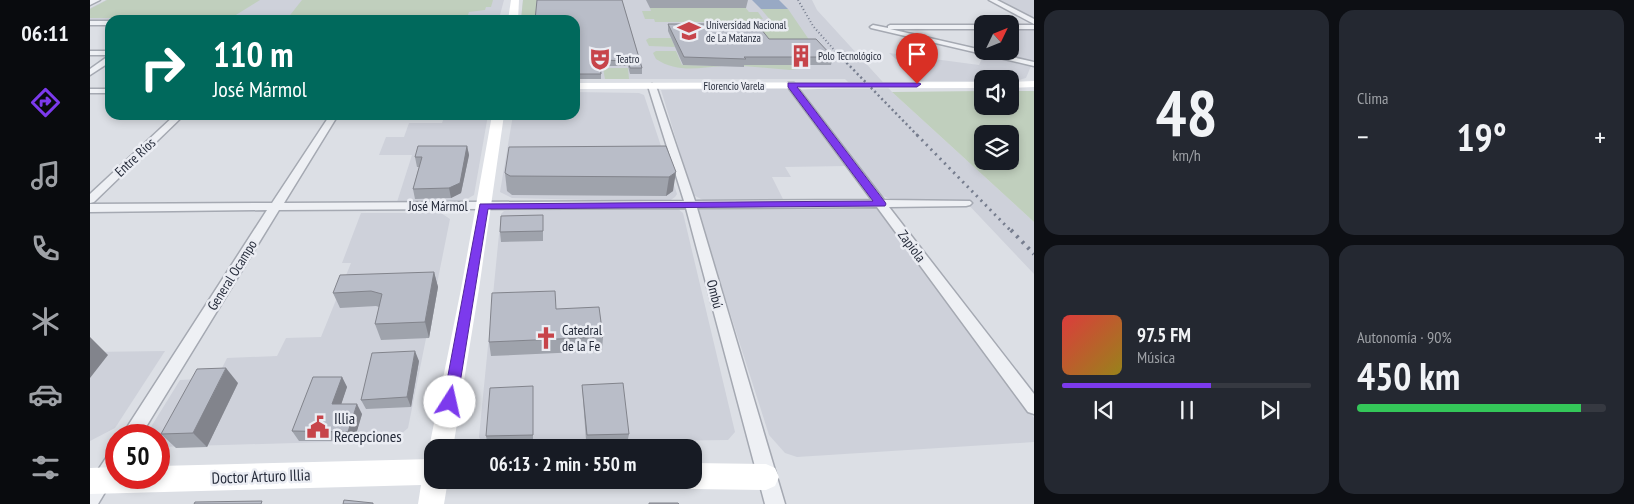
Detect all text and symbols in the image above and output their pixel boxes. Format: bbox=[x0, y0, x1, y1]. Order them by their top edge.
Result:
north arrow bbox=[974, 15, 1019, 60]
map controls bbox=[974, 15, 1019, 170]
school or university icon: Universidad Nacional de La Matanza bbox=[676, 18, 702, 44]
place label: Universidad Nacional de La Matanza bbox=[706, 18, 787, 45]
text: 06:11 bbox=[21, 19, 69, 47]
text: 110 m bbox=[213, 31, 294, 77]
pin bbox=[896, 33, 938, 84]
icon: right bbox=[130, 35, 195, 100]
icon: arrive bbox=[903, 40, 931, 68]
building icon: Polo Tecnológico bbox=[788, 43, 814, 69]
theatre icon: Teatro bbox=[587, 46, 613, 72]
place label: Polo Tecnológico bbox=[818, 49, 882, 63]
place label: Teatro bbox=[616, 52, 640, 66]
button: sound bbox=[974, 70, 1019, 115]
text: 48 bbox=[1155, 70, 1218, 154]
text: José Mármol bbox=[213, 75, 307, 103]
street label: Florencio Varela bbox=[704, 79, 764, 93]
icon: directions bbox=[28, 85, 63, 120]
text: Clima bbox=[1357, 88, 1388, 108]
text: 19° bbox=[1456, 112, 1507, 161]
text: − bbox=[1357, 118, 1369, 155]
text: + bbox=[1594, 118, 1606, 155]
button: layers bbox=[974, 125, 1019, 170]
street label: Entre Ríos bbox=[111, 133, 159, 180]
text: km/h bbox=[1172, 145, 1201, 165]
icon: music bbox=[28, 158, 63, 193]
street label: José Mármol bbox=[407, 197, 469, 215]
street label: Zapiola bbox=[894, 226, 930, 266]
icon: phone bbox=[28, 231, 63, 266]
street label: General Ocampo bbox=[203, 236, 261, 314]
street label: Ombú bbox=[703, 278, 727, 310]
icon: climate bbox=[28, 304, 63, 339]
place label: Catedral de la Fe bbox=[562, 321, 603, 355]
text: 97.5 FM bbox=[1137, 323, 1191, 347]
church icon: Catedral de la Fe bbox=[533, 325, 559, 351]
text: Autonomía · 90% bbox=[1357, 327, 1452, 347]
text: Música bbox=[1137, 347, 1175, 367]
text: 450 km bbox=[1357, 351, 1460, 400]
position arrow bbox=[423, 375, 475, 427]
icon: car bbox=[28, 377, 63, 412]
icon: previous bbox=[1090, 396, 1118, 424]
icon: pause bbox=[1173, 396, 1201, 424]
icon: next bbox=[1256, 396, 1284, 424]
place label: Illia Recepciones bbox=[334, 408, 402, 446]
public building icon: Illia Recepciones bbox=[305, 414, 331, 440]
speed limit sign: 50 bbox=[105, 424, 170, 489]
icon: filters bbox=[28, 450, 63, 485]
text: 06:13 · 2 min · 550 m bbox=[490, 452, 636, 476]
street label: Doctor Arturo Illia bbox=[211, 464, 311, 488]

